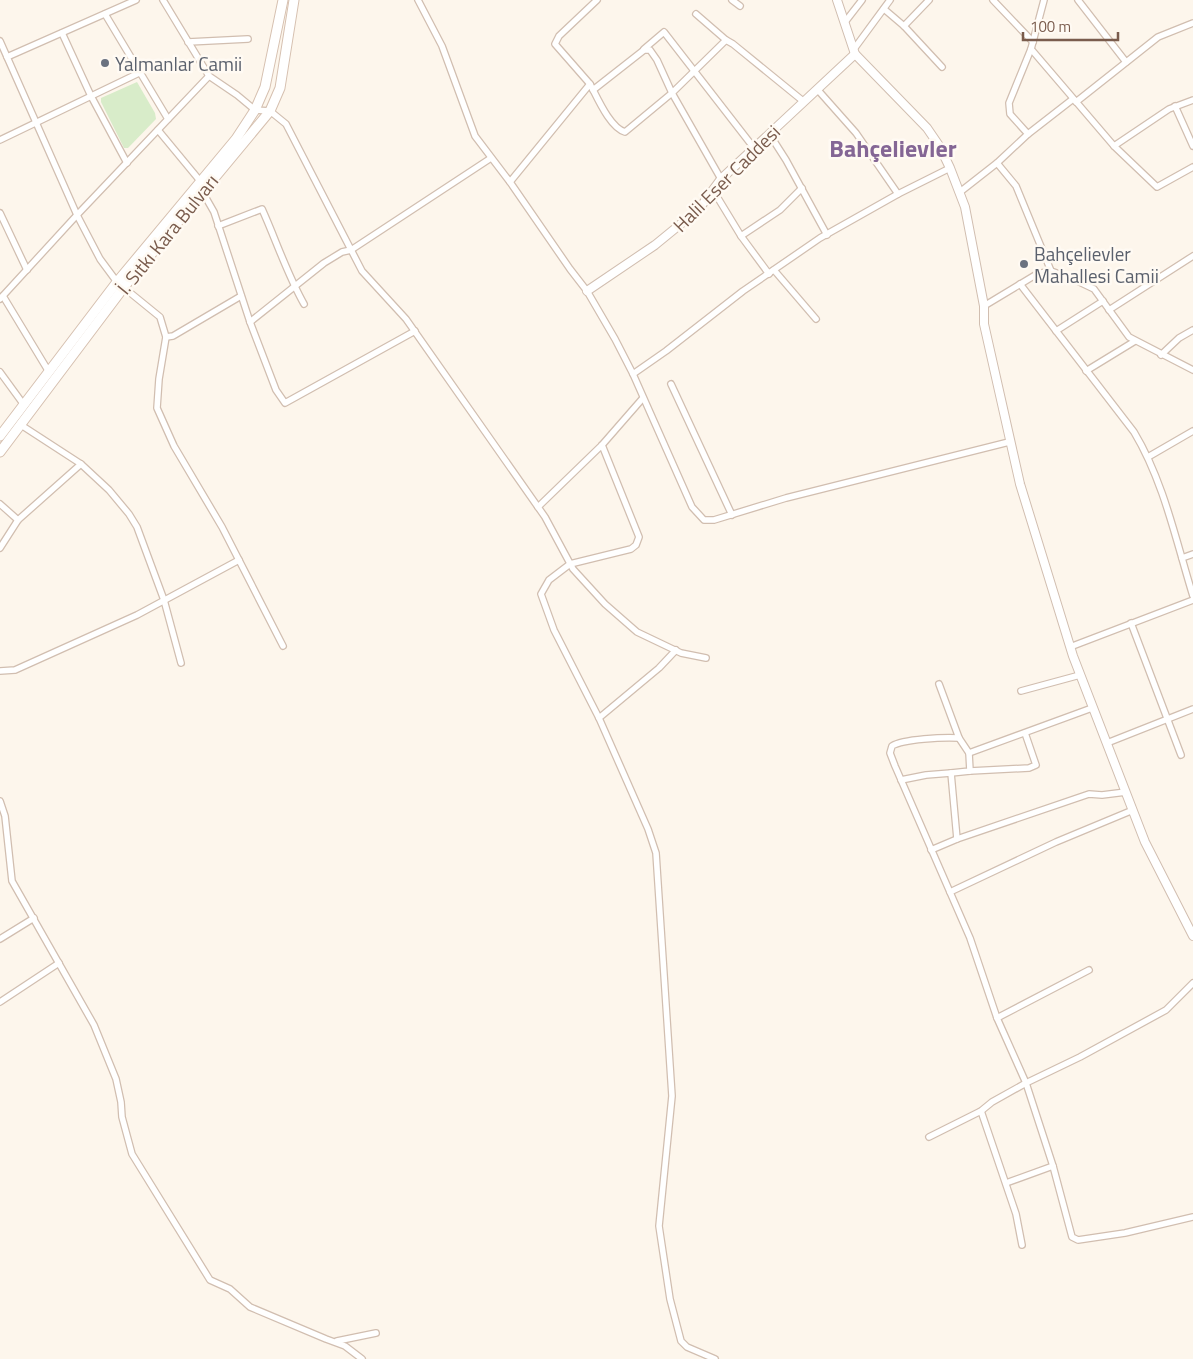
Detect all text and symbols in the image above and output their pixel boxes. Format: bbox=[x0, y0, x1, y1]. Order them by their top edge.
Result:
scale bar bbox=[1023, 10, 1118, 42]
text: 100 m bbox=[1030, 15, 1071, 38]
place label: Yalmanlar Camii bbox=[115, 49, 242, 78]
marker: Yalmanlar Camii bbox=[99, 57, 111, 69]
street label: Halil Eser Caddesi bbox=[666, 118, 786, 238]
district label: Bahçelievler bbox=[829, 130, 957, 166]
street label: İ. Sıtkı Kara Bulvarı bbox=[109, 168, 225, 300]
place label: Bahçelievler Mahallesi Camii bbox=[1034, 239, 1159, 290]
marker: Bahçelievler Mahallesi Camii bbox=[1018, 258, 1030, 270]

